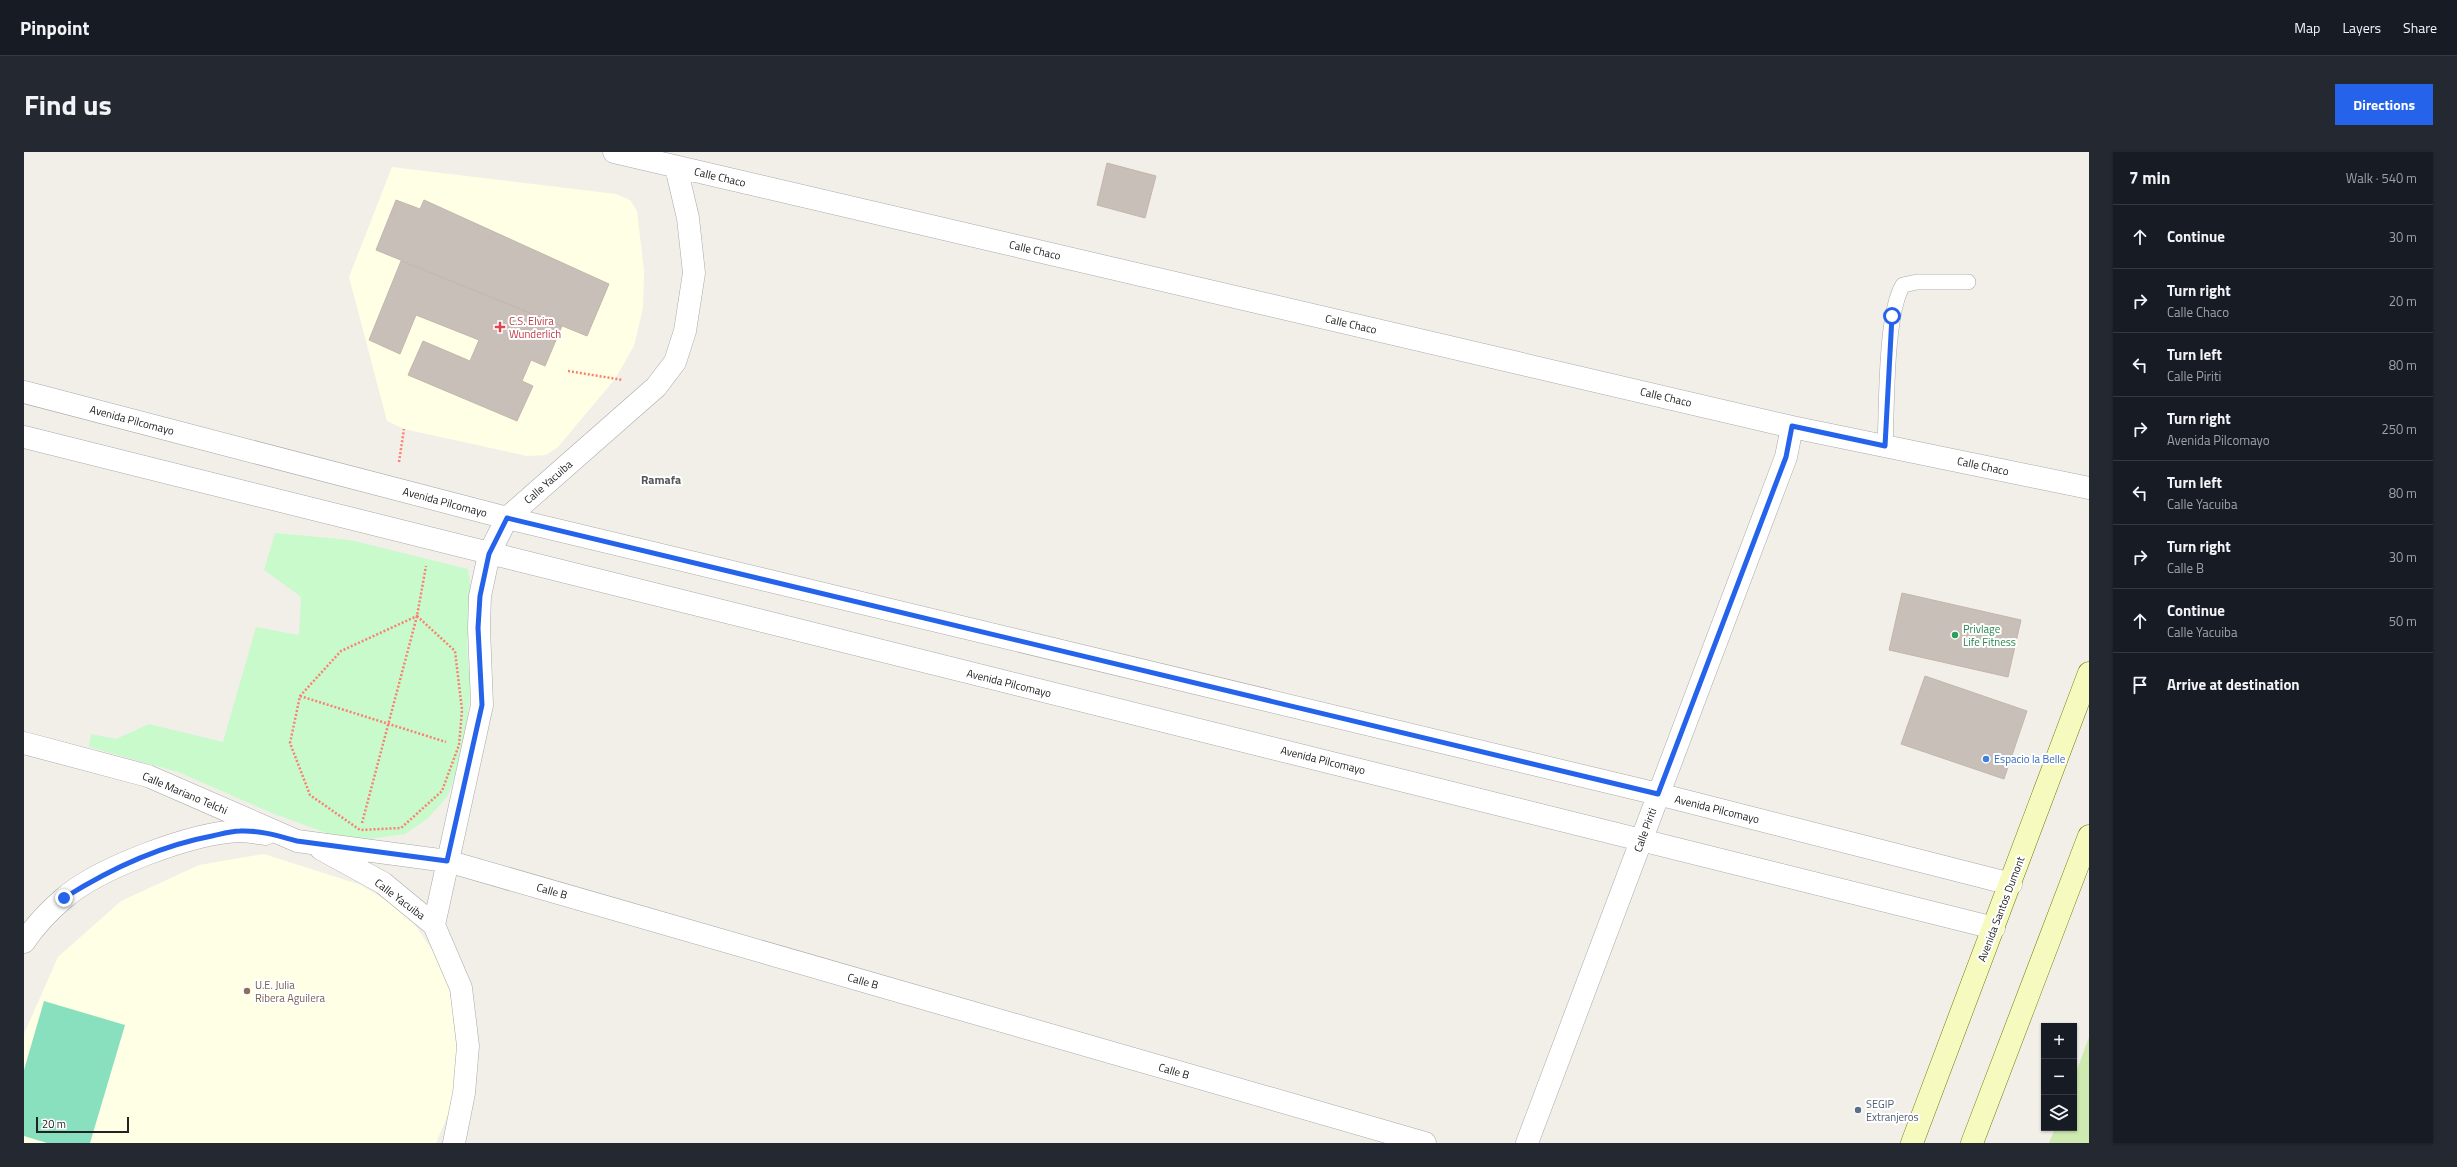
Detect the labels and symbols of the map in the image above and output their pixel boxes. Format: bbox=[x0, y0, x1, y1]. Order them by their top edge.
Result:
street label: Calle Chaco bbox=[693, 163, 748, 191]
street label: Calle Chaco bbox=[1008, 236, 1063, 264]
route start bbox=[1883, 307, 1901, 325]
street label: Calle Chaco bbox=[1324, 310, 1379, 338]
place label: C.S. Elvira Wunderlich bbox=[509, 313, 561, 342]
marker: C.S. Elvira Wunderlich bbox=[494, 321, 506, 333]
street label: Calle Chaco bbox=[1639, 383, 1694, 411]
street label: Avenida Pilcomayo bbox=[88, 401, 176, 439]
street label: Calle Chaco bbox=[1956, 453, 2011, 479]
street label: Calle Yacuiba bbox=[520, 456, 576, 508]
district label: Ramafa bbox=[641, 470, 681, 489]
street label: Avenida Pilcomayo bbox=[401, 483, 489, 521]
place label: Privlage Life Fitness bbox=[1963, 621, 2016, 650]
marker: Privlage Life Fitness bbox=[1950, 630, 1960, 640]
street label: Avenida Pilcomayo bbox=[965, 665, 1053, 701]
street label: Avenida Pilcomayo bbox=[1279, 742, 1367, 778]
place label: Espacio la Belle bbox=[1994, 751, 2066, 767]
marker: Espacio la Belle bbox=[1981, 754, 1991, 764]
street label: Calle Mariano Telchi bbox=[140, 768, 230, 818]
street label: Avenida Pilcomayo bbox=[1673, 791, 1761, 827]
street label: Calle Piriti bbox=[1630, 806, 1660, 854]
street label: Avenida Santos Dumont bbox=[1974, 854, 2028, 964]
street label: Calle Yacuiba bbox=[371, 875, 429, 924]
street label: Calle B bbox=[535, 879, 569, 903]
route end bbox=[55, 889, 73, 907]
street label: Calle B bbox=[846, 969, 880, 993]
place label: U.E. Julia Ribera Aguilera bbox=[255, 977, 326, 1006]
marker: U.E. Julia Ribera Aguilera bbox=[242, 986, 252, 996]
street label: Calle B bbox=[1157, 1059, 1191, 1083]
place label: SEGIP Extranjeros bbox=[1866, 1096, 1919, 1125]
marker: SEGIP Extranjeros bbox=[1853, 1105, 1863, 1115]
scale bar bbox=[36, 1115, 129, 1134]

